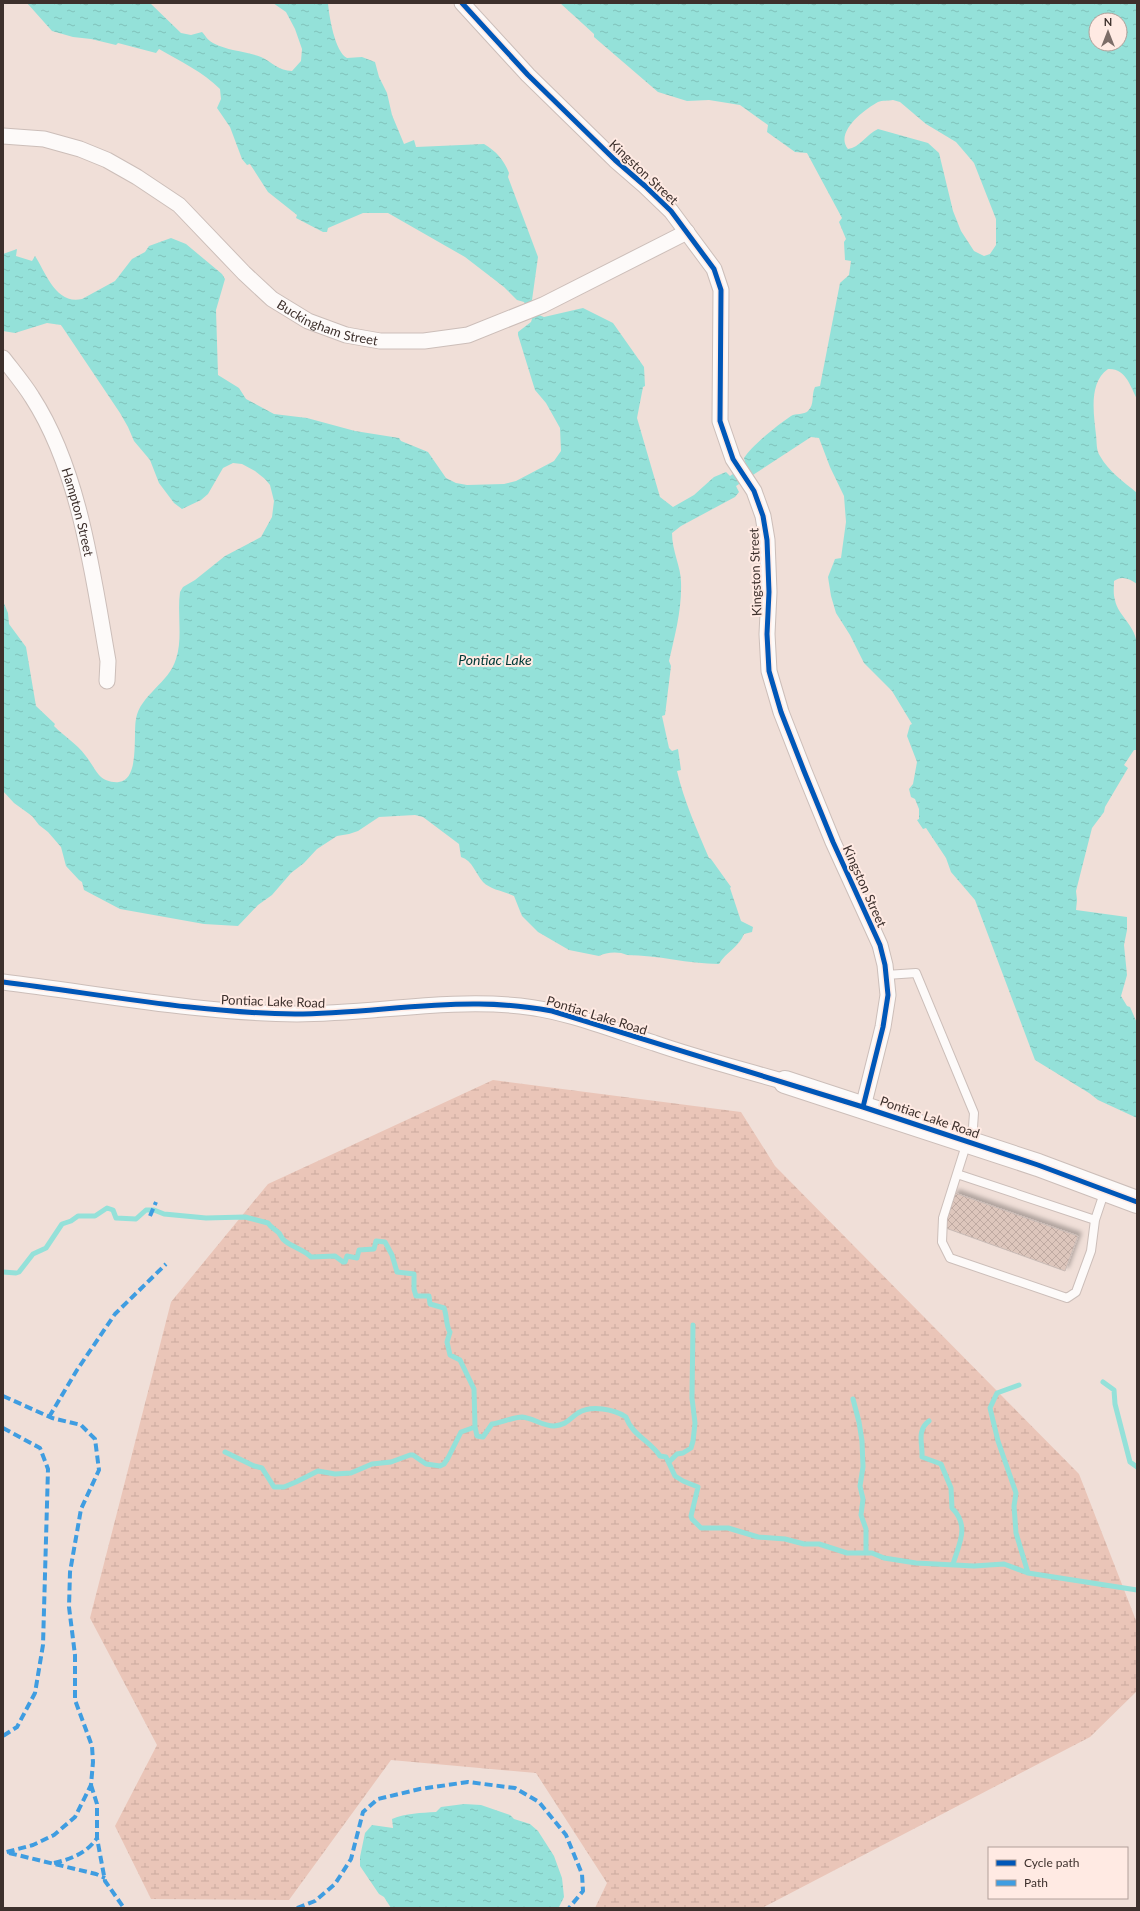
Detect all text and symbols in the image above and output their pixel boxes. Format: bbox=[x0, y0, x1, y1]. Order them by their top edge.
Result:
north arrow bbox=[1088, 12, 1128, 52]
text: N bbox=[1104, 15, 1112, 28]
street label: Kingston Street bbox=[606, 136, 682, 208]
street label: Buckingham Street bbox=[274, 296, 379, 349]
street label: Hampton Street bbox=[58, 465, 97, 558]
street label: Kingston Street bbox=[745, 527, 765, 616]
water label: Pontiac Lake bbox=[458, 651, 532, 668]
street label: Kingston Street bbox=[840, 842, 890, 930]
street label: Pontiac Lake Road bbox=[221, 991, 325, 1011]
street label: Pontiac Lake Road bbox=[545, 992, 649, 1038]
street label: Pontiac Lake Road bbox=[878, 1092, 982, 1142]
legend bbox=[988, 1847, 1128, 1899]
text: Cycle path bbox=[1024, 1855, 1079, 1870]
text: Path bbox=[1024, 1875, 1048, 1890]

